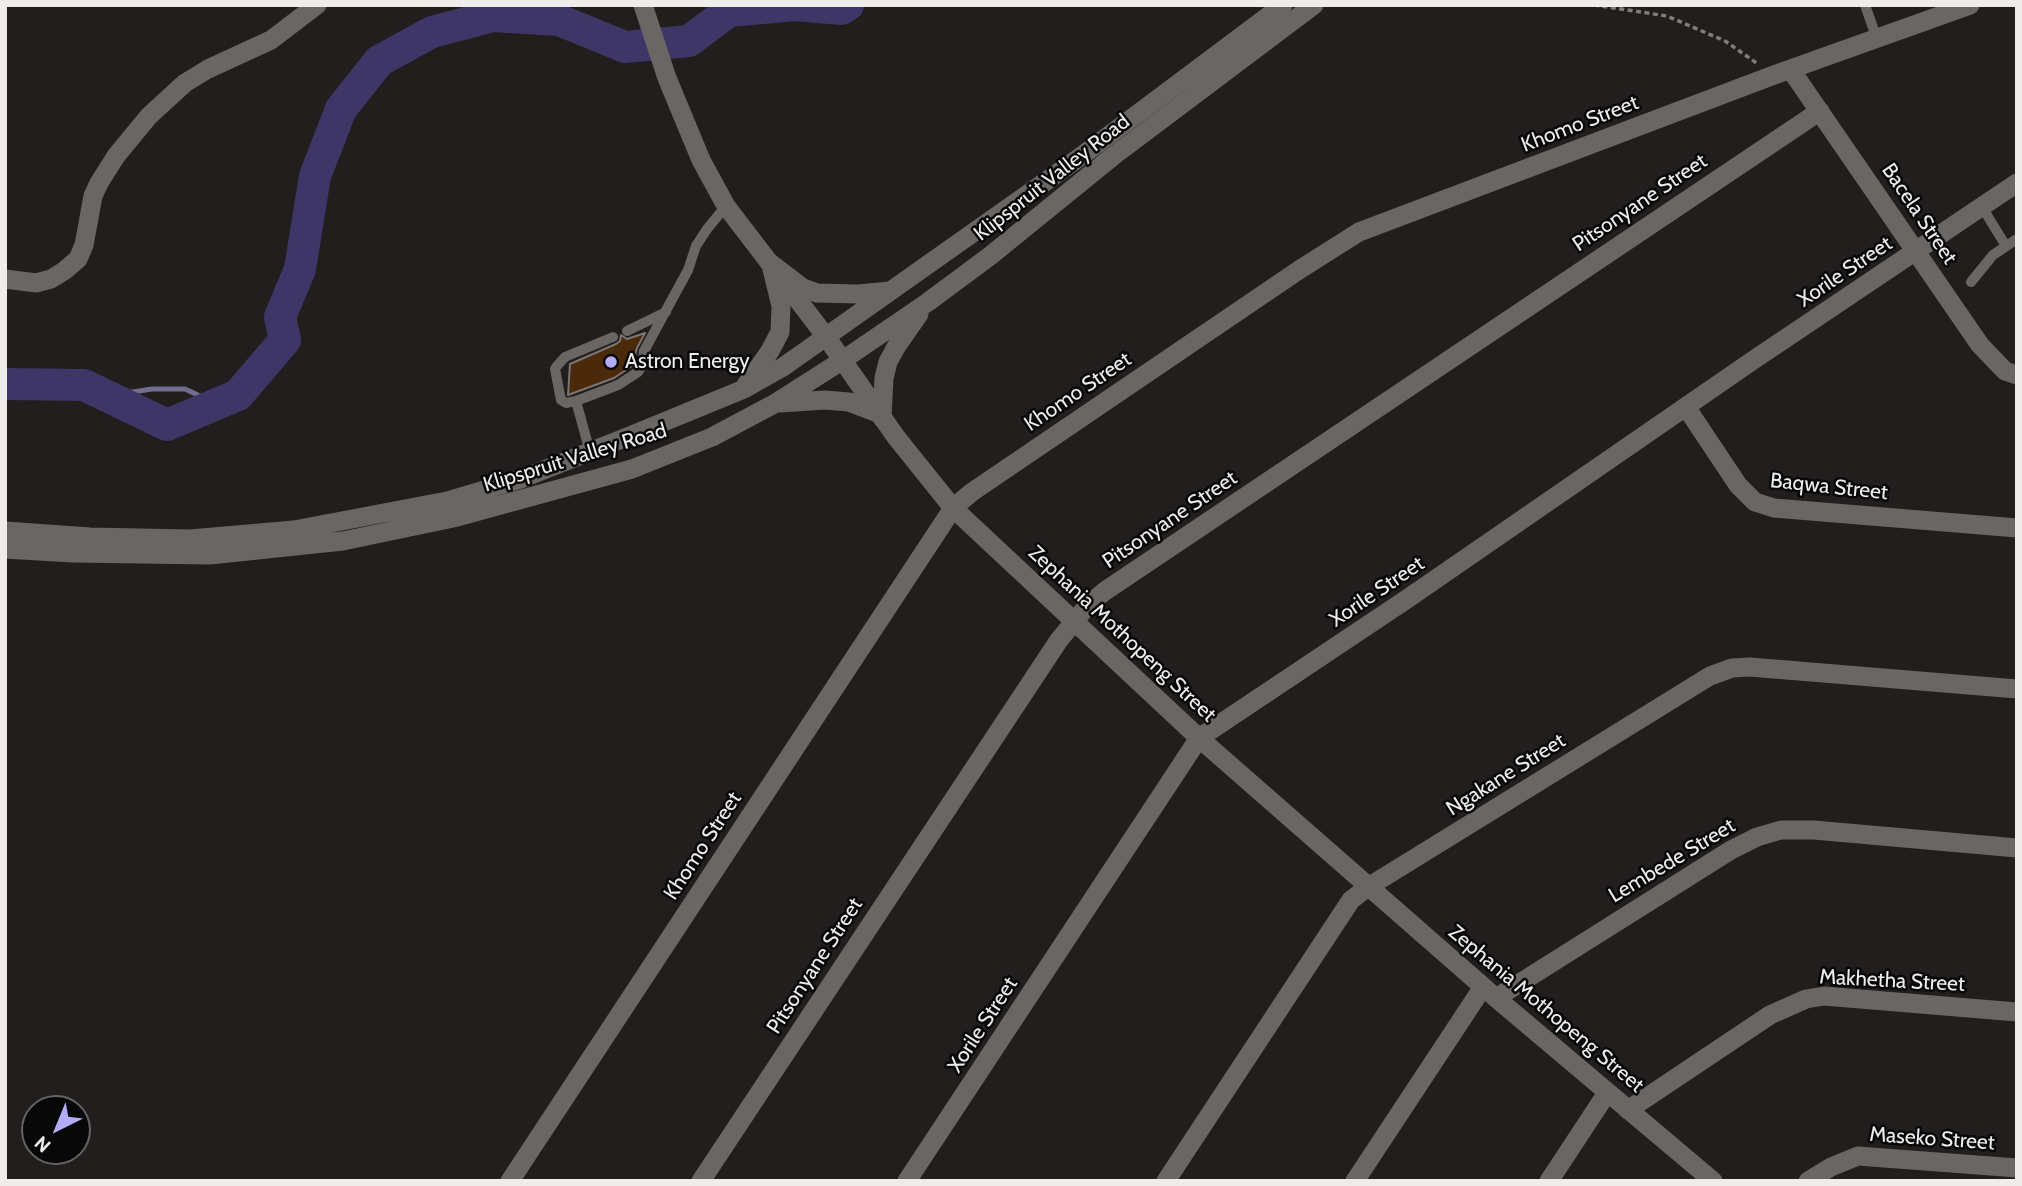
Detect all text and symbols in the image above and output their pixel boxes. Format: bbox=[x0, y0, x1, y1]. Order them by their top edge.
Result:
street label: Khomo Street bbox=[1518, 90, 1642, 158]
street label: Klipspruit Valley Road bbox=[969, 109, 1135, 247]
street label: Pitsonyane Street bbox=[1568, 149, 1712, 257]
street label: Bacela Street bbox=[1876, 159, 1962, 269]
street label: Xorile Street bbox=[1793, 231, 1897, 313]
street label: Khomo Street bbox=[1020, 347, 1136, 437]
place label: Astron Energy bbox=[625, 349, 750, 375]
marker: Astron Energy bbox=[603, 354, 619, 370]
street label: Klipspruit Valley Road bbox=[480, 418, 670, 498]
street label: Pitsonyane Street bbox=[1098, 466, 1242, 574]
street label: Baqwa Street bbox=[1769, 468, 1889, 506]
street label: Zephania Mothopeng Street bbox=[1023, 540, 1221, 728]
street label: Xorile Street bbox=[1325, 551, 1429, 633]
street label: Ngakane Street bbox=[1442, 728, 1570, 822]
street label: Khomo Street bbox=[659, 787, 747, 905]
street label: Lembede Street bbox=[1604, 813, 1740, 909]
street label: Pitsonyane Street bbox=[762, 893, 868, 1039]
street label: Zephania Mothopeng Street bbox=[1443, 920, 1649, 1098]
street label: Makhetha Street bbox=[1819, 965, 1965, 997]
street label: Xorile Street bbox=[943, 973, 1023, 1077]
north arrow bbox=[21, 1095, 91, 1165]
street label: Maseko Street bbox=[1868, 1122, 1996, 1156]
text: N bbox=[30, 1131, 55, 1157]

